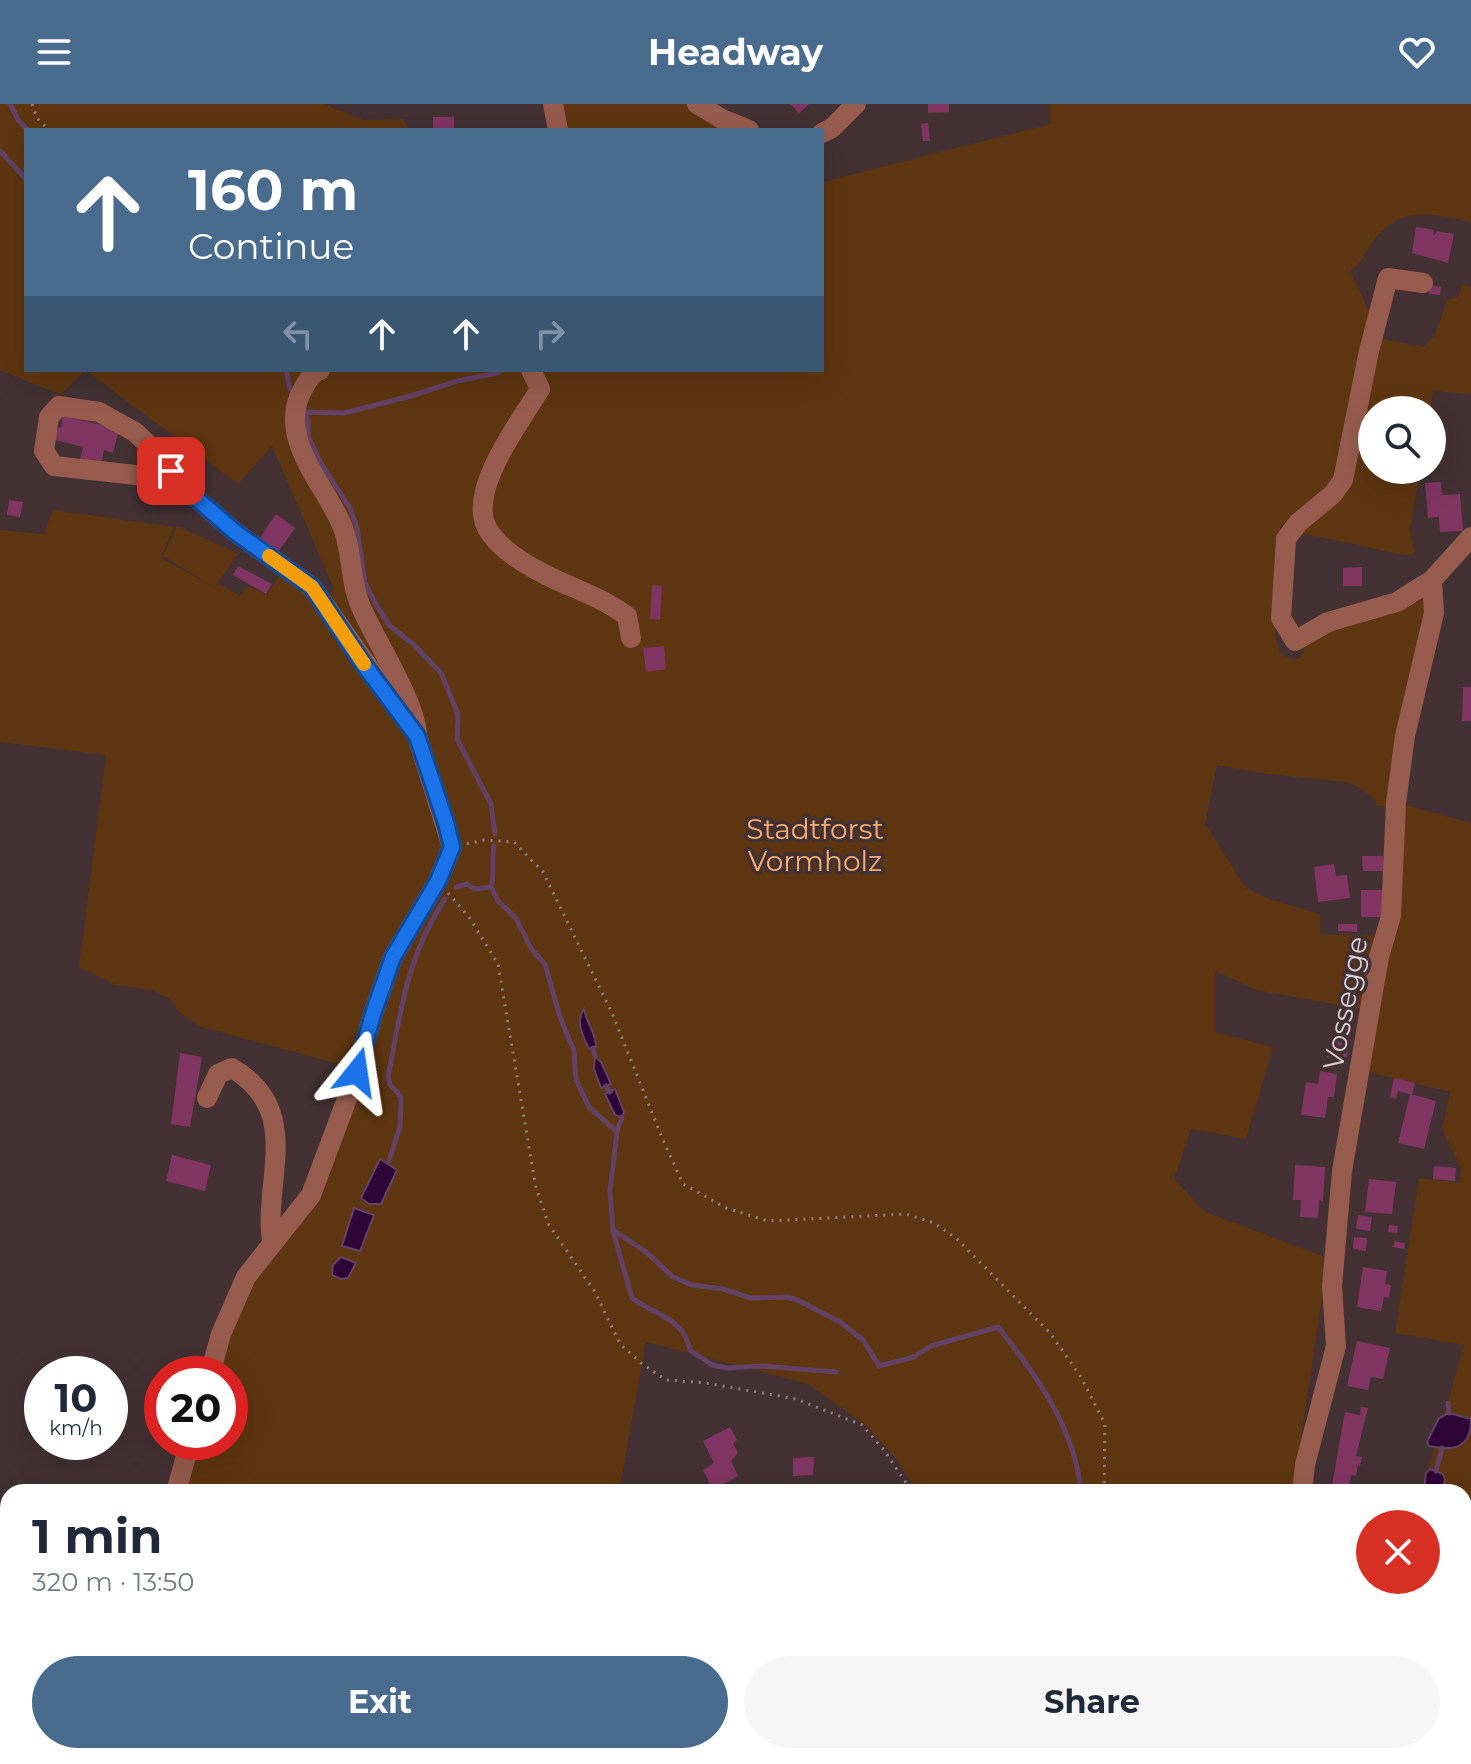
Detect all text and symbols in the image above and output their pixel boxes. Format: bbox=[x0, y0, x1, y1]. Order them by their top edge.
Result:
icon: menu bbox=[32, 30, 76, 74]
text: Headway bbox=[648, 30, 823, 74]
icon: heart bbox=[1395, 30, 1439, 74]
text: 160 m bbox=[188, 156, 358, 224]
icon: ahead bbox=[56, 160, 160, 264]
text: Continue bbox=[188, 224, 354, 268]
icon: left bbox=[276, 312, 320, 356]
icon: ahead bbox=[360, 312, 404, 356]
icon: ahead bbox=[444, 312, 488, 356]
icon: right bbox=[528, 312, 572, 356]
map controls bbox=[1358, 396, 1446, 484]
button: search bbox=[1358, 396, 1446, 484]
pin bbox=[137, 437, 205, 505]
icon: arrive bbox=[149, 449, 193, 493]
park label: Stadtforst Vormholz bbox=[746, 812, 884, 878]
street label: Vossegge bbox=[1315, 933, 1375, 1073]
position arrow bbox=[315, 1030, 399, 1114]
speed limit sign: 20 bbox=[144, 1356, 248, 1460]
text: 10 bbox=[55, 1373, 97, 1422]
text: km/h bbox=[49, 1416, 103, 1440]
text: 1 min bbox=[32, 1507, 162, 1565]
button: close bbox=[1356, 1510, 1440, 1594]
text: 320 m · 13:50 bbox=[32, 1566, 195, 1598]
button: Exit bbox=[32, 1656, 728, 1748]
button: Share bbox=[744, 1656, 1440, 1748]

